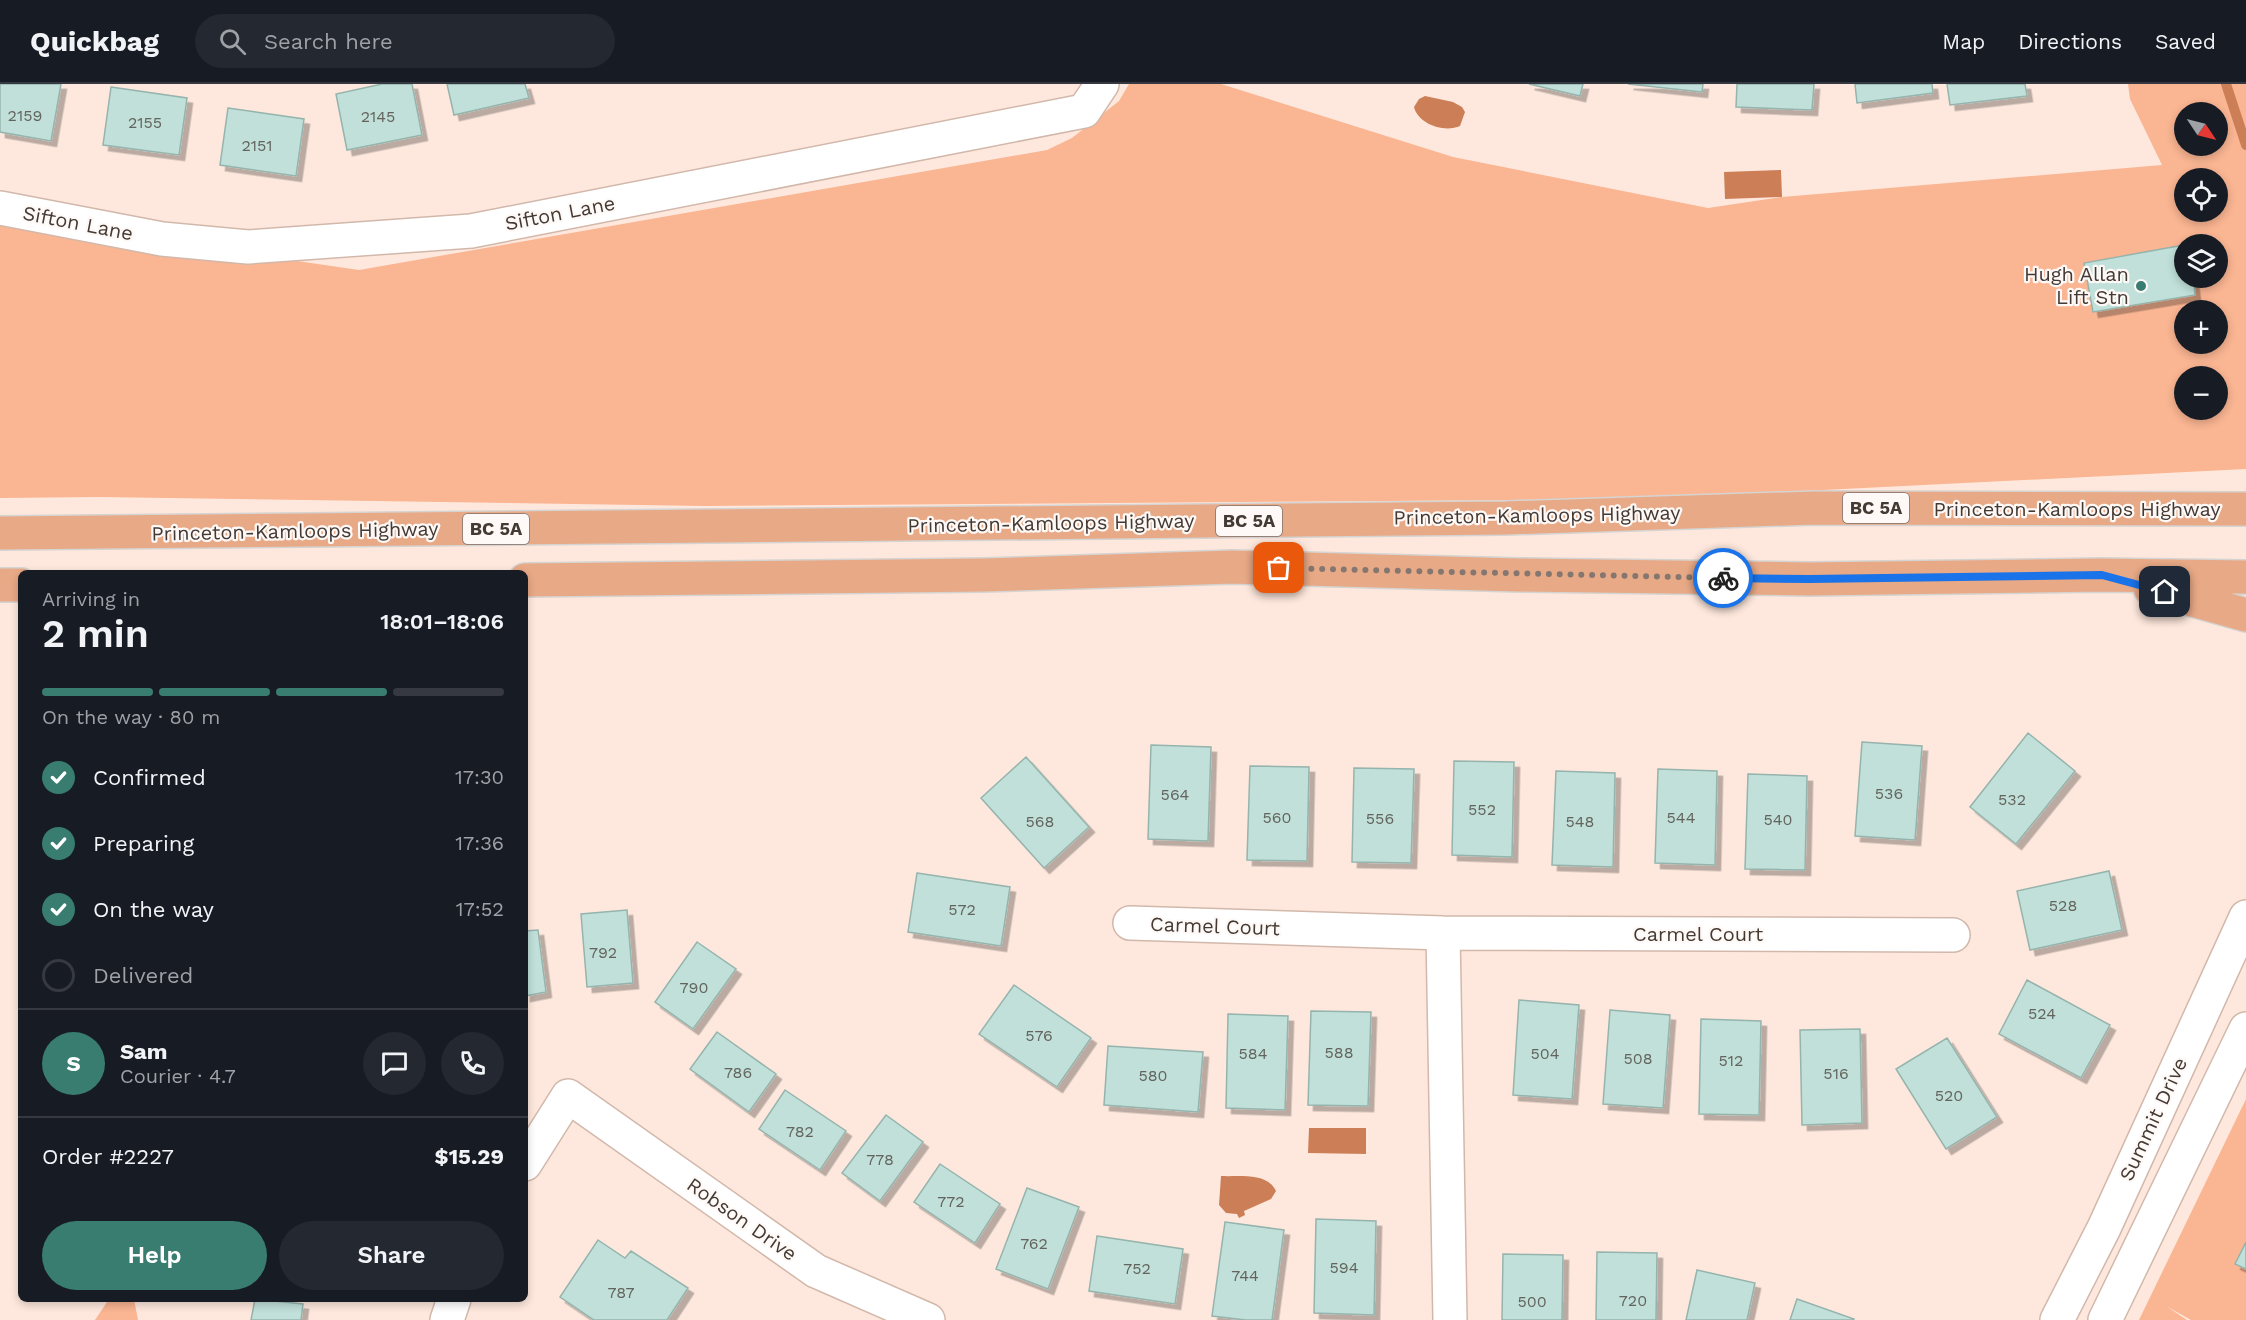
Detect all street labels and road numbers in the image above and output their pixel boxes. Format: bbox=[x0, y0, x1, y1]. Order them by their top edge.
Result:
street label: Sifton Lane bbox=[503, 191, 617, 235]
street label: Sifton Lane bbox=[21, 201, 135, 245]
road number: BC 5A bbox=[1843, 493, 1909, 523]
street label: Princeton-Kamloops Highway bbox=[1933, 497, 2221, 521]
street label: Princeton-Kamloops Highway bbox=[1393, 500, 1681, 530]
road number: BC 5A bbox=[1216, 506, 1282, 536]
street label: Princeton-Kamloops Highway bbox=[907, 508, 1195, 538]
road number: BC 5A bbox=[463, 514, 529, 544]
street label: Princeton-Kamloops Highway bbox=[151, 516, 439, 546]
street label: Carmel Court bbox=[1150, 912, 1281, 940]
street label: Carmel Court bbox=[1633, 922, 1764, 946]
street label: Summit Drive bbox=[2114, 1053, 2192, 1185]
street label: Robson Drive bbox=[682, 1172, 802, 1266]

